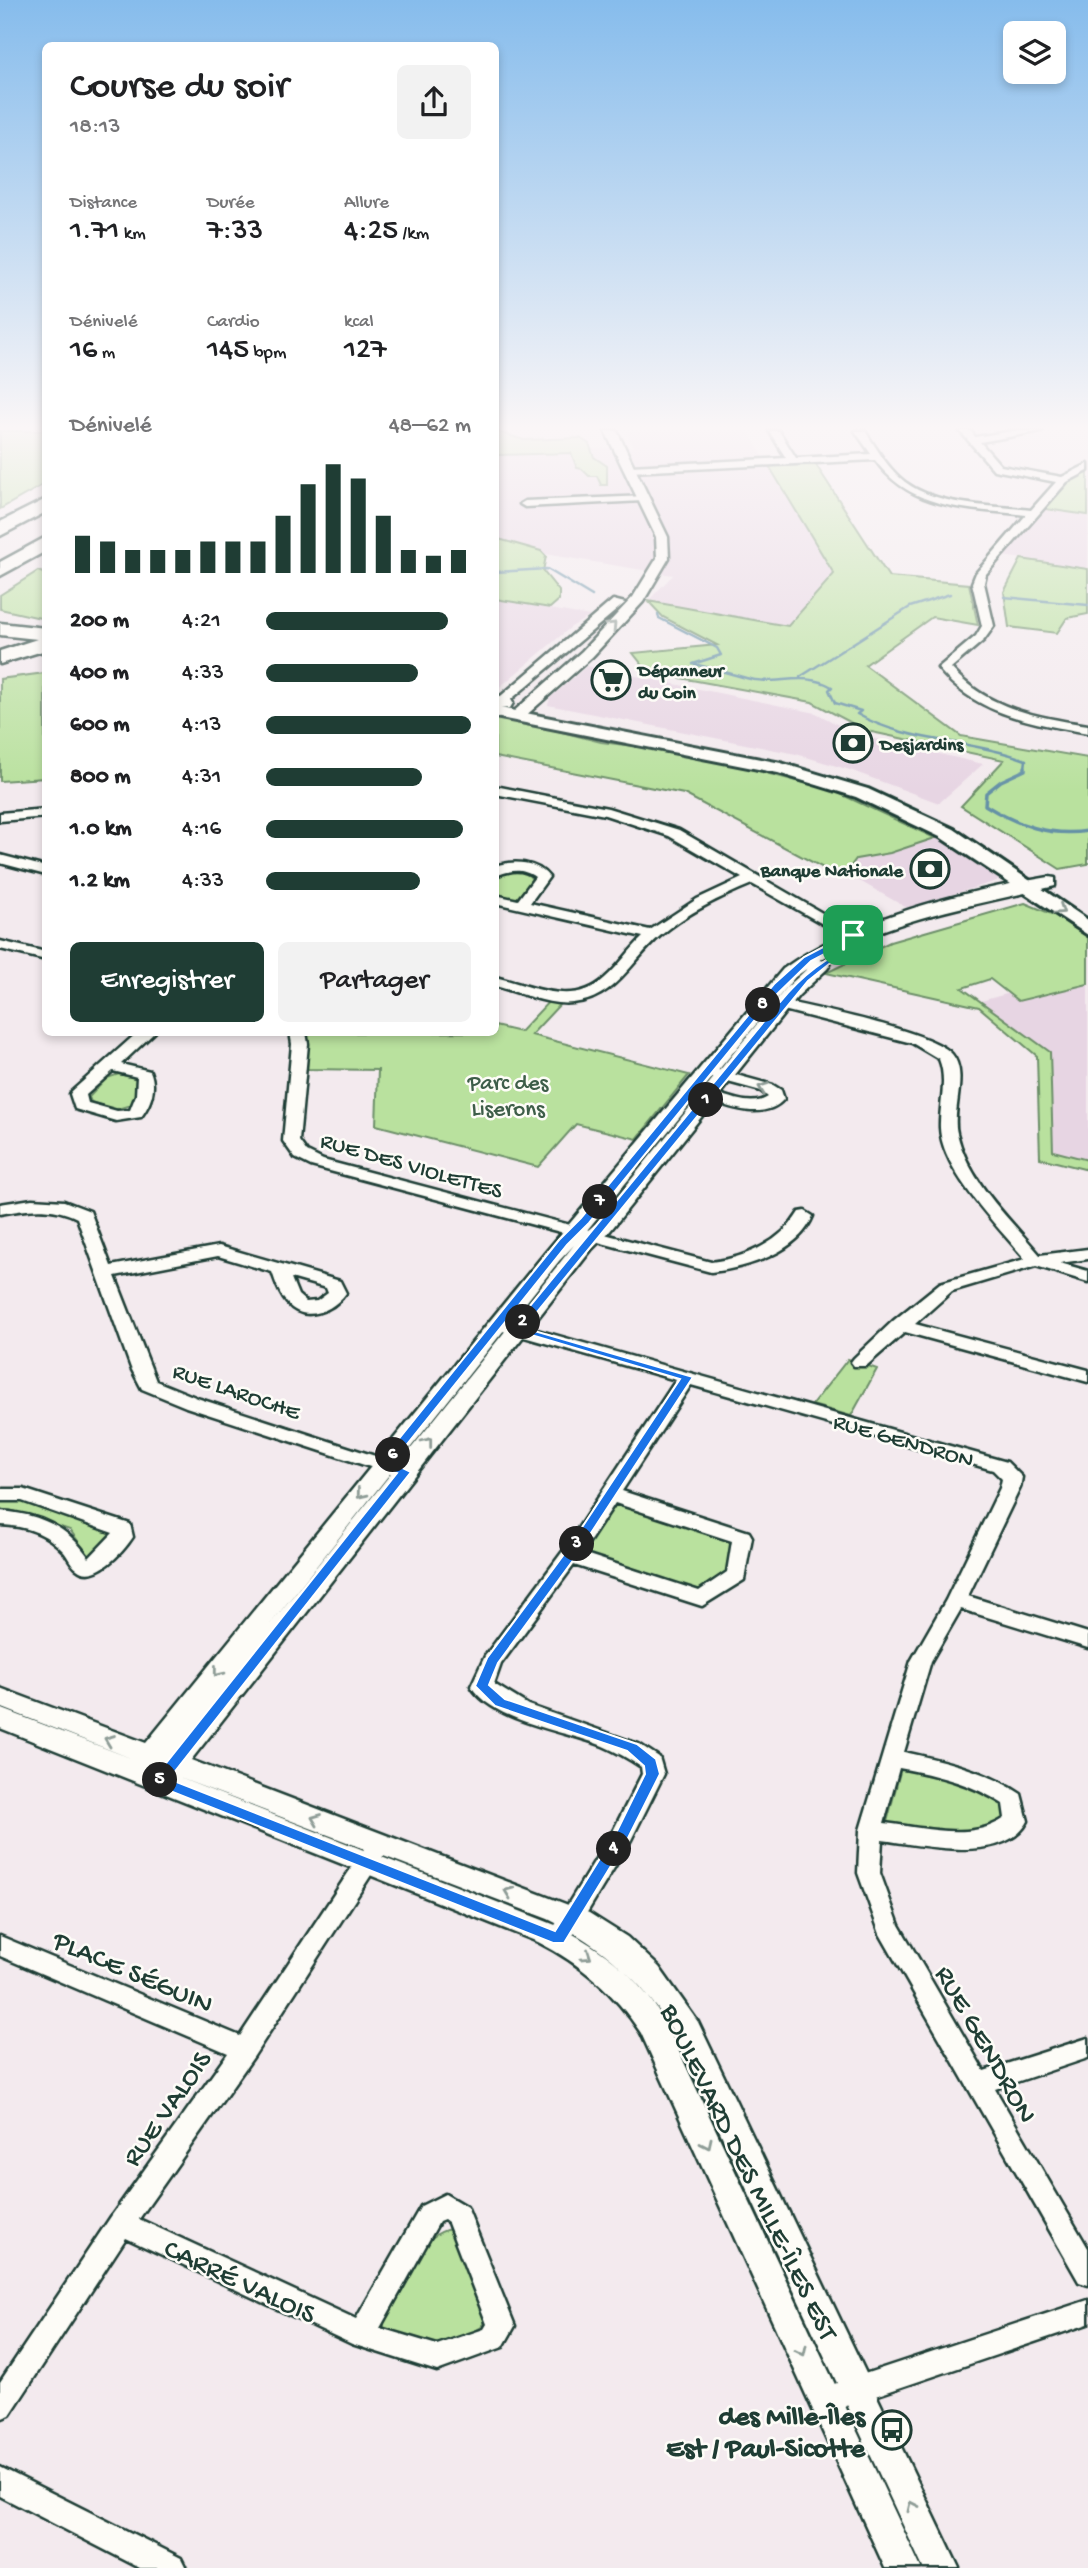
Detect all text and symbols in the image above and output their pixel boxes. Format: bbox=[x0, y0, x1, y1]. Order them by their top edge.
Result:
map controls bbox=[1003, 21, 1066, 84]
button: layers bbox=[1003, 21, 1066, 84]
button: share bbox=[397, 65, 471, 139]
text: Course du soir bbox=[70, 66, 289, 110]
text: 18:13 bbox=[70, 114, 120, 141]
text: Distance bbox=[70, 192, 137, 215]
text: Durée bbox=[207, 192, 255, 215]
text: Allure bbox=[344, 192, 389, 215]
text: 1.71 bbox=[70, 215, 119, 250]
text: 7:33 bbox=[207, 215, 263, 250]
text: 4:25 bbox=[344, 215, 398, 250]
text: km bbox=[119, 223, 146, 246]
text: /km bbox=[398, 223, 429, 246]
text: Dénivelé bbox=[70, 311, 138, 334]
text: Cardio bbox=[207, 311, 260, 334]
text: kcal bbox=[344, 311, 374, 334]
text: 16 bbox=[70, 334, 97, 369]
text: 145 bbox=[207, 334, 249, 369]
text: 127 bbox=[344, 334, 386, 369]
text: m bbox=[97, 342, 115, 365]
text: bpm bbox=[249, 342, 286, 365]
text: Dénivelé bbox=[70, 413, 152, 440]
text: 48–62 m bbox=[389, 413, 471, 440]
text: 200 m bbox=[70, 608, 129, 635]
text: 4:21 bbox=[182, 608, 221, 635]
one-way arrow bbox=[604, 621, 617, 634]
supermarket icon: Dépanneur du Coin bbox=[590, 659, 632, 701]
text: 400 m bbox=[70, 660, 129, 687]
text: 4:33 bbox=[182, 660, 224, 687]
place label: Dépanneur du Coin bbox=[636, 661, 726, 706]
text: 600 m bbox=[70, 712, 130, 739]
text: 4:13 bbox=[182, 712, 221, 739]
bank icon: Desjardins bbox=[832, 722, 874, 764]
place label: Desjardins bbox=[878, 735, 964, 758]
text: 800 m bbox=[70, 764, 131, 791]
text: 4:31 bbox=[182, 764, 221, 791]
text: 1.0 km bbox=[70, 816, 132, 843]
text: 4:16 bbox=[182, 816, 221, 843]
bank icon: Banque Nationale bbox=[909, 848, 951, 890]
place label: Banque Nationale bbox=[760, 861, 904, 884]
text: 1.2 km bbox=[70, 868, 130, 895]
text: 4:33 bbox=[182, 868, 224, 895]
one-way arrow bbox=[1052, 902, 1065, 914]
pin bbox=[823, 905, 883, 965]
icon: arrive bbox=[834, 916, 872, 954]
button: Enregistrer bbox=[70, 942, 264, 1022]
button: Partager bbox=[278, 942, 471, 1022]
pin: 8 bbox=[746, 988, 780, 1023]
text: 8 bbox=[757, 993, 768, 1016]
park label: Parc des Liserons bbox=[467, 1071, 549, 1124]
pin: 1 bbox=[688, 1082, 724, 1118]
one-way arrow bbox=[757, 1082, 769, 1096]
text: 1 bbox=[702, 1088, 709, 1111]
street label: RUE DES VIOLETTES bbox=[317, 1128, 506, 1206]
pin: 7 bbox=[582, 1184, 618, 1220]
text: 7 bbox=[595, 1190, 604, 1213]
pin: 2 bbox=[505, 1304, 540, 1340]
text: 2 bbox=[518, 1310, 527, 1333]
street label: RUE LAROCHE bbox=[169, 1359, 305, 1428]
street label: RUE GENDRON bbox=[830, 1409, 976, 1475]
one-way arrow bbox=[420, 1437, 433, 1449]
pin: 6 bbox=[376, 1438, 410, 1472]
text: 6 bbox=[388, 1443, 397, 1466]
one-way arrow bbox=[357, 1486, 369, 1499]
pin: 3 bbox=[560, 1526, 594, 1562]
text: 3 bbox=[572, 1532, 581, 1555]
one-way arrow bbox=[214, 1664, 227, 1676]
one-way arrow bbox=[104, 1735, 116, 1749]
pin: 5 bbox=[142, 1762, 178, 1798]
text: 5 bbox=[155, 1768, 165, 1791]
one-way arrow bbox=[311, 1814, 323, 1828]
pin: 4 bbox=[596, 1832, 632, 1867]
text: 4 bbox=[609, 1837, 618, 1860]
one-way arrow bbox=[504, 1887, 516, 1901]
street label: PLACE SÉGUIN bbox=[46, 1925, 217, 2023]
one-way arrow bbox=[579, 1947, 592, 1960]
street label: RUE GENDRON bbox=[926, 1961, 1042, 2130]
street label: BOULEVARD DES MILLE-ÎLES EST bbox=[651, 1999, 843, 2348]
street label: RUE VALOIS bbox=[117, 2045, 221, 2174]
one-way arrow bbox=[699, 2137, 713, 2149]
street label: CARRÉ VALOIS bbox=[158, 2233, 320, 2333]
one-way arrow bbox=[794, 2344, 808, 2356]
place label: des Mille-Îles Est / Paul-Sicotte bbox=[666, 2402, 867, 2467]
bus stop icon: des Mille-Îles Est / Paul-Sicotte bbox=[871, 2409, 913, 2451]
one-way arrow bbox=[907, 2501, 921, 2513]

